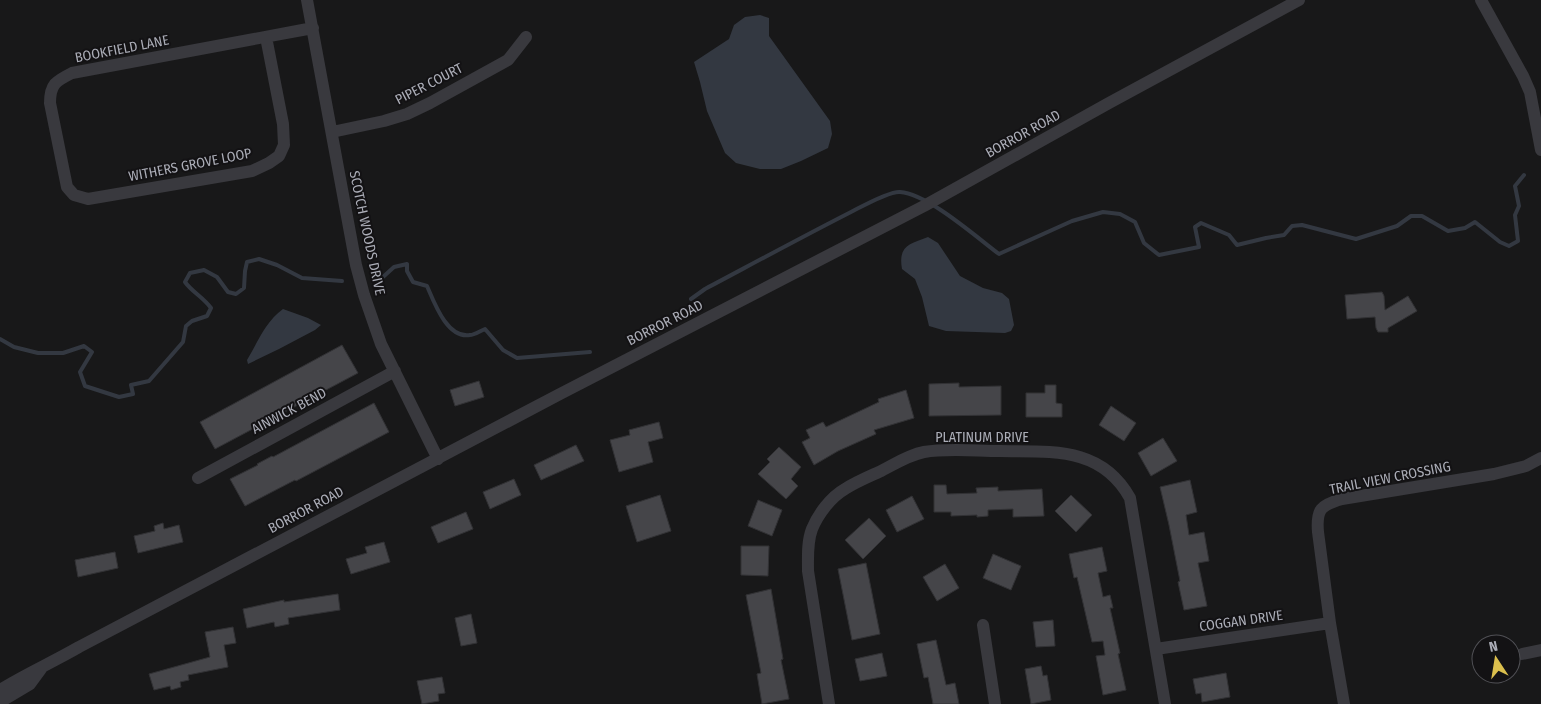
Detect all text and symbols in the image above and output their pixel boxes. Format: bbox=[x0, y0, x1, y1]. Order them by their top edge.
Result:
street label: BOOKFIELD LANE bbox=[74, 31, 171, 66]
street label: PIPER COURT bbox=[392, 60, 466, 108]
street label: BORROR ROAD bbox=[983, 106, 1063, 162]
street label: WITHERS GROVE LOOP bbox=[127, 145, 253, 185]
street label: SCOTCH WOODS DRIVE bbox=[346, 169, 389, 297]
street label: BORROR ROAD bbox=[624, 297, 706, 349]
street label: AINWICK BEND bbox=[249, 384, 329, 438]
street label: PLATINUM DRIVE bbox=[935, 429, 1029, 446]
street label: TRAIL VIEW CROSSING bbox=[1328, 458, 1452, 498]
street label: BORROR ROAD bbox=[265, 483, 347, 537]
street label: COGGAN DRIVE bbox=[1198, 607, 1284, 635]
north arrow bbox=[1471, 634, 1521, 684]
text: N bbox=[1488, 638, 1499, 656]

